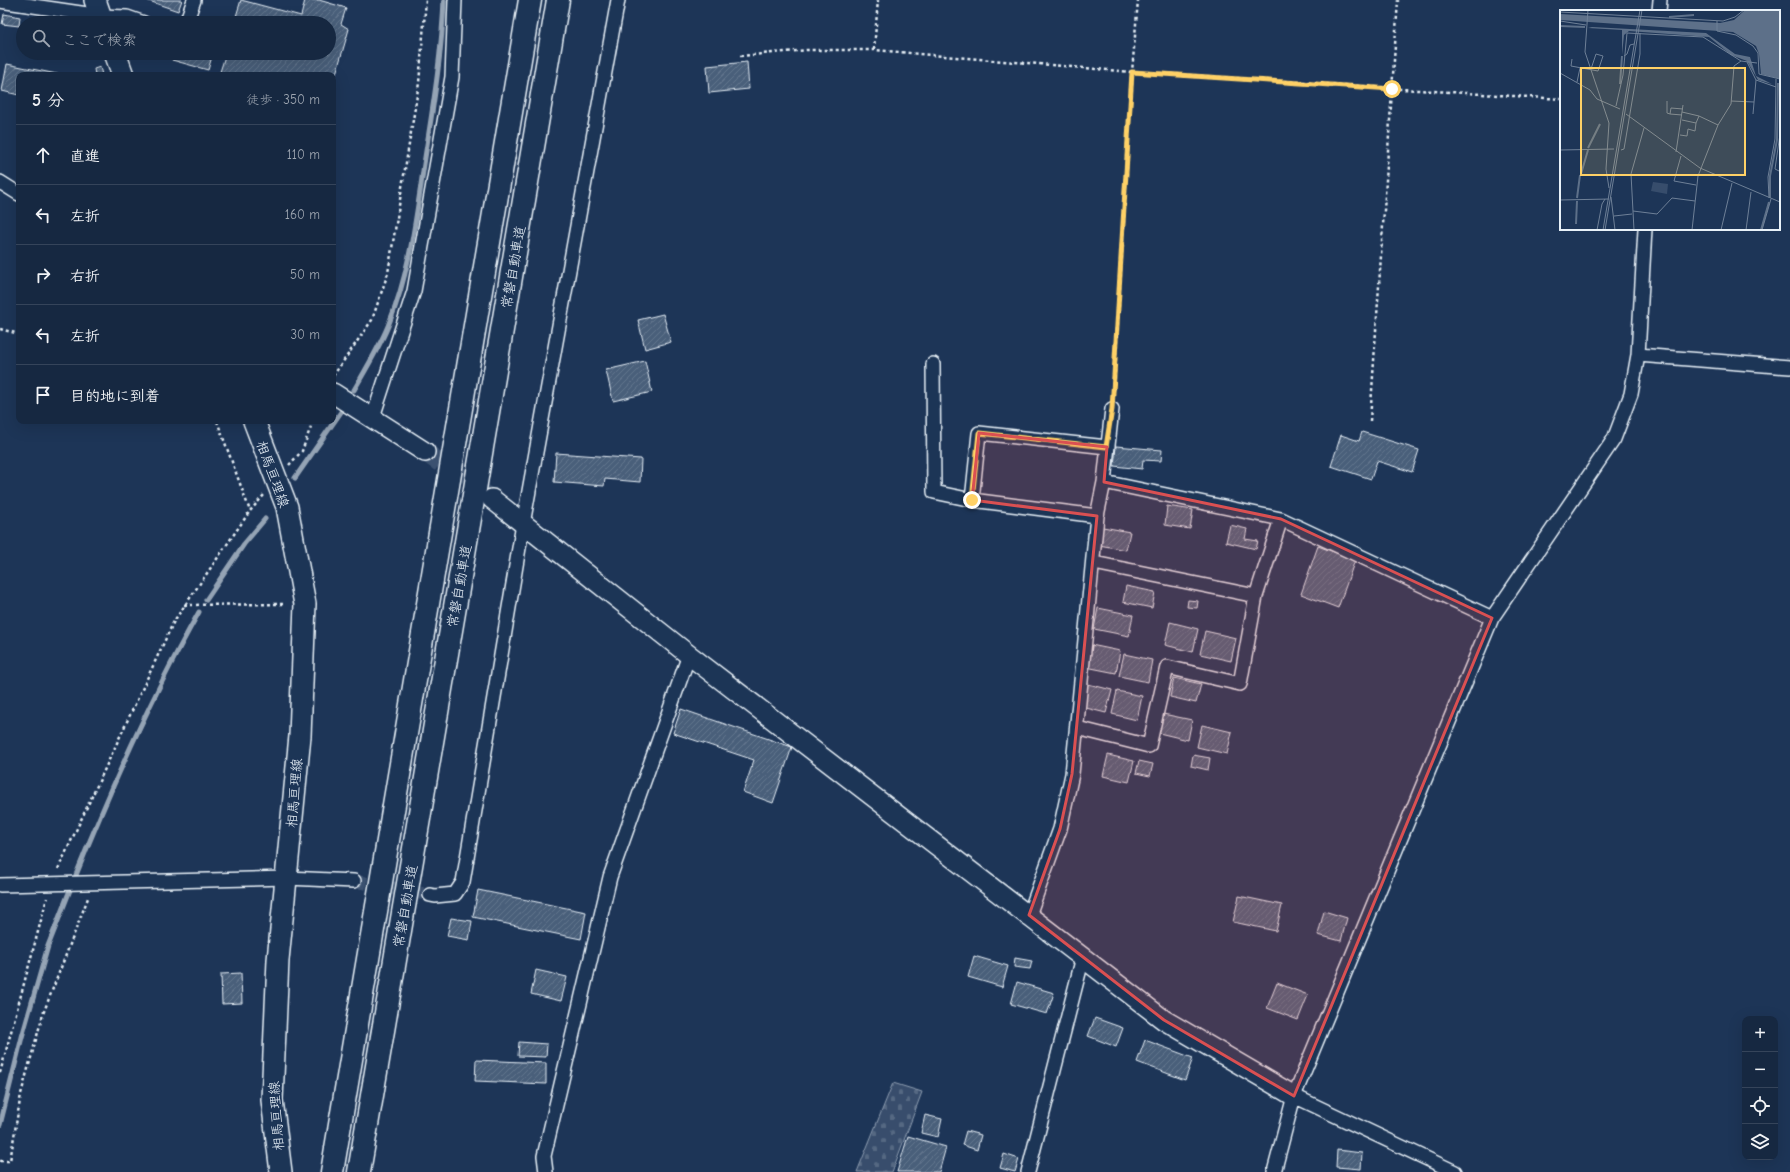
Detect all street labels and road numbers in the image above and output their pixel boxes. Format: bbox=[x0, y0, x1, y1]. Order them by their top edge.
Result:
street label: 常磐自動車道 bbox=[498, 224, 529, 310]
street label: 相馬亘理線 bbox=[253, 438, 292, 510]
street label: 常磐自動車道 bbox=[444, 543, 475, 629]
street label: 相馬亘理線 bbox=[283, 757, 306, 829]
street label: 常磐自動車道 bbox=[390, 863, 421, 949]
street label: 相馬亘理線 bbox=[266, 1080, 287, 1151]

